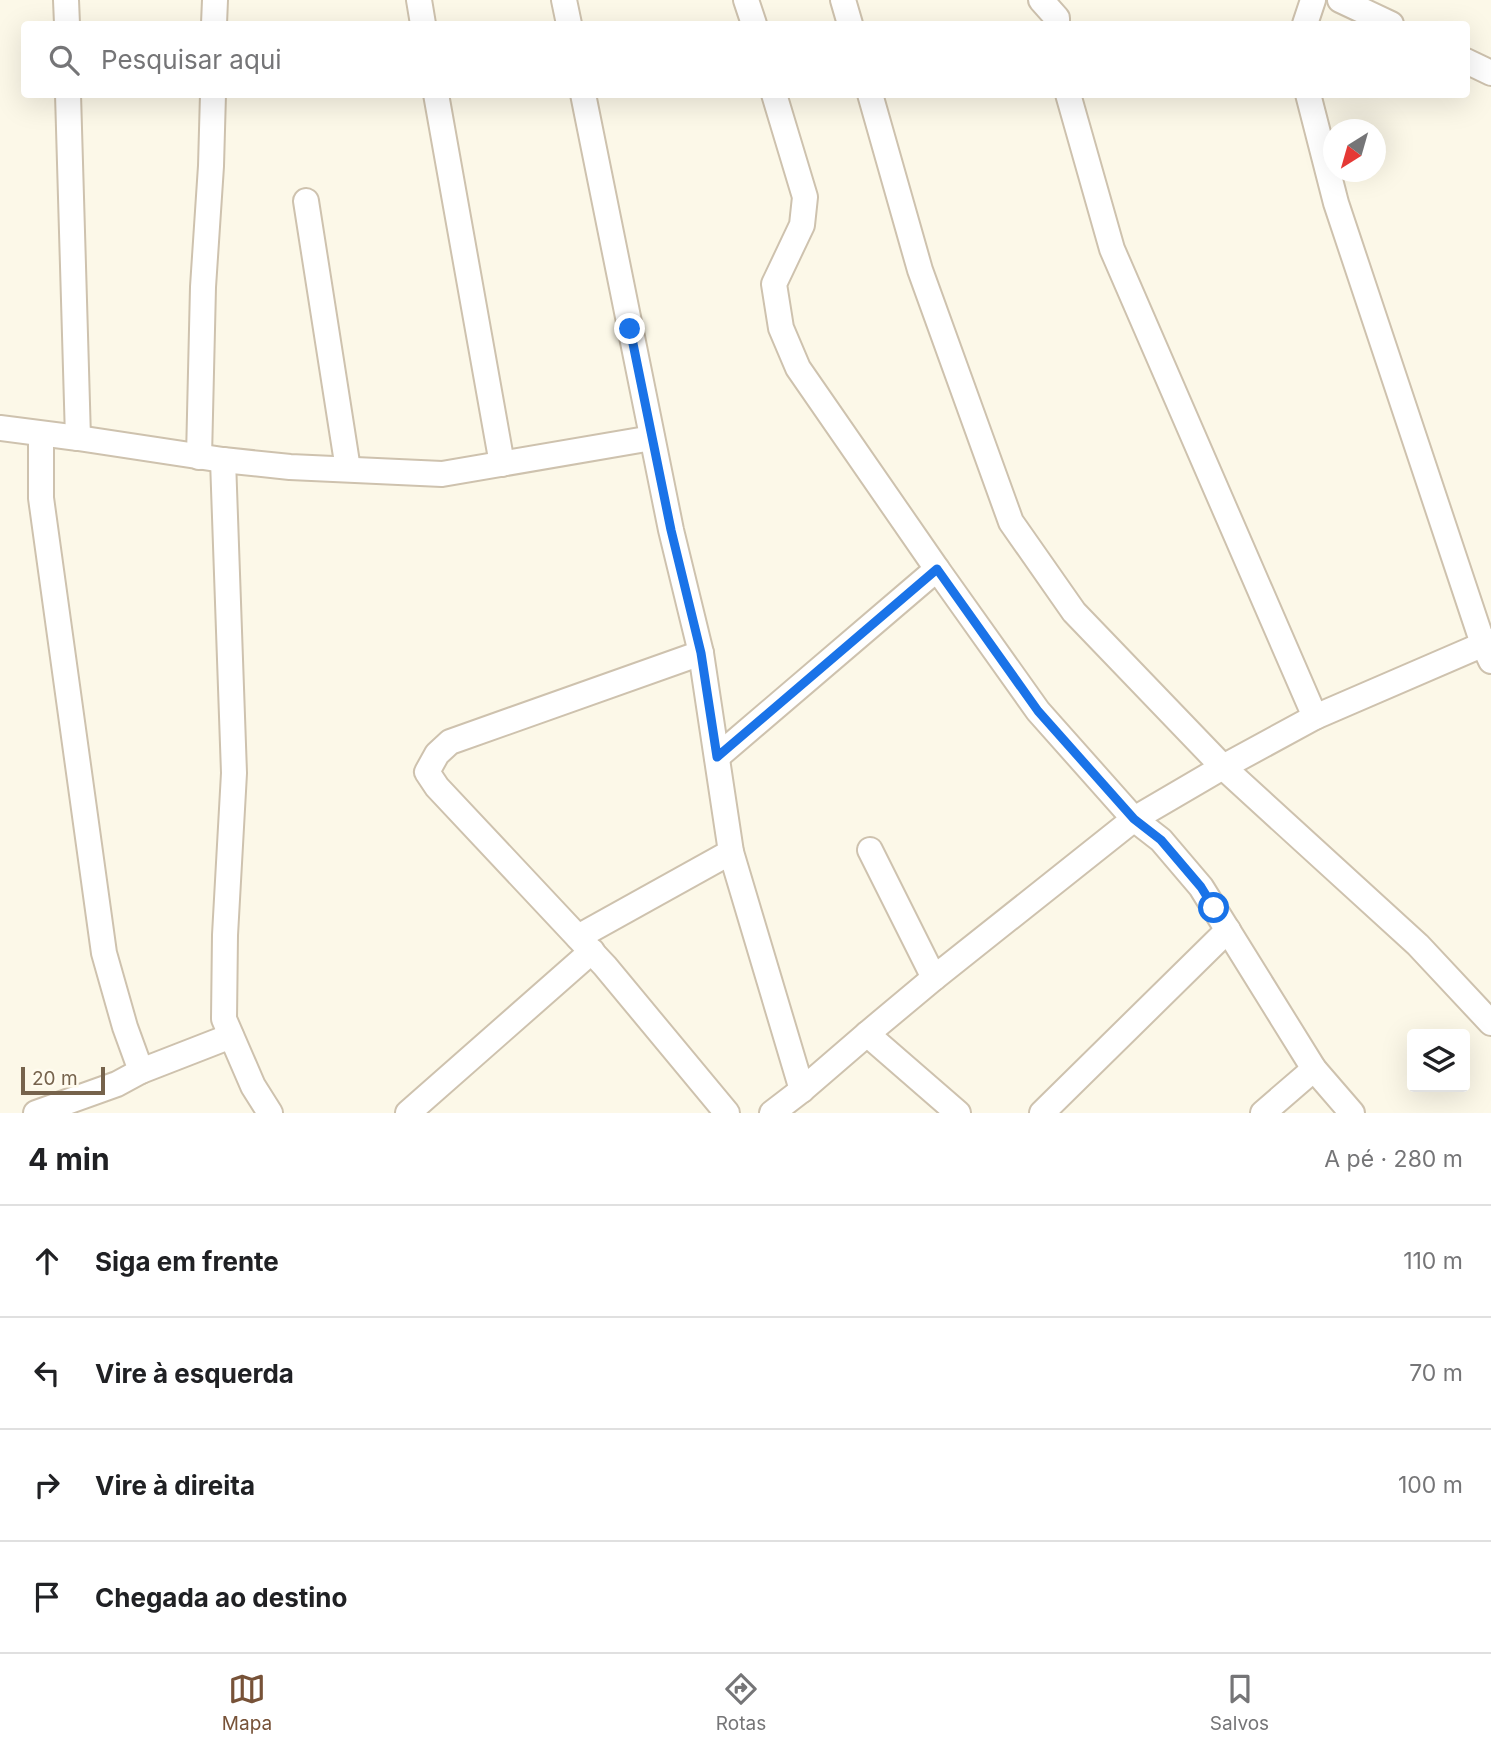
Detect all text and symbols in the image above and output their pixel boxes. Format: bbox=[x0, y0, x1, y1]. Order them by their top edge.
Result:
search box bbox=[21, 21, 1470, 98]
icon: search bbox=[45, 41, 83, 79]
text: Pesquisar aqui bbox=[101, 44, 282, 75]
north arrow bbox=[1323, 119, 1386, 182]
route end bbox=[614, 313, 645, 344]
route start bbox=[1198, 892, 1229, 923]
map controls bbox=[1407, 1029, 1470, 1092]
button: layers bbox=[1407, 1029, 1470, 1092]
scale bar bbox=[21, 1064, 105, 1096]
text: 20 m bbox=[32, 1067, 78, 1090]
text: 4 min bbox=[28, 1141, 110, 1177]
text: A pé · 280 m bbox=[1324, 1145, 1463, 1173]
icon: ahead bbox=[28, 1242, 66, 1280]
text: Siga em frente bbox=[95, 1246, 279, 1277]
text: 110 m bbox=[1403, 1247, 1463, 1275]
icon: left bbox=[28, 1354, 66, 1392]
text: Vire à esquerda bbox=[95, 1358, 294, 1389]
text: 70 m bbox=[1409, 1359, 1463, 1387]
icon: right bbox=[28, 1466, 66, 1504]
text: Vire à direita bbox=[95, 1470, 255, 1501]
text: 100 m bbox=[1398, 1471, 1463, 1499]
icon: arrive bbox=[28, 1578, 66, 1616]
text: Chegada ao destino bbox=[95, 1582, 347, 1613]
tab: Mapa bbox=[222, 1670, 272, 1735]
tab: Rotas bbox=[716, 1670, 766, 1735]
tab: Salvos bbox=[1210, 1670, 1269, 1735]

